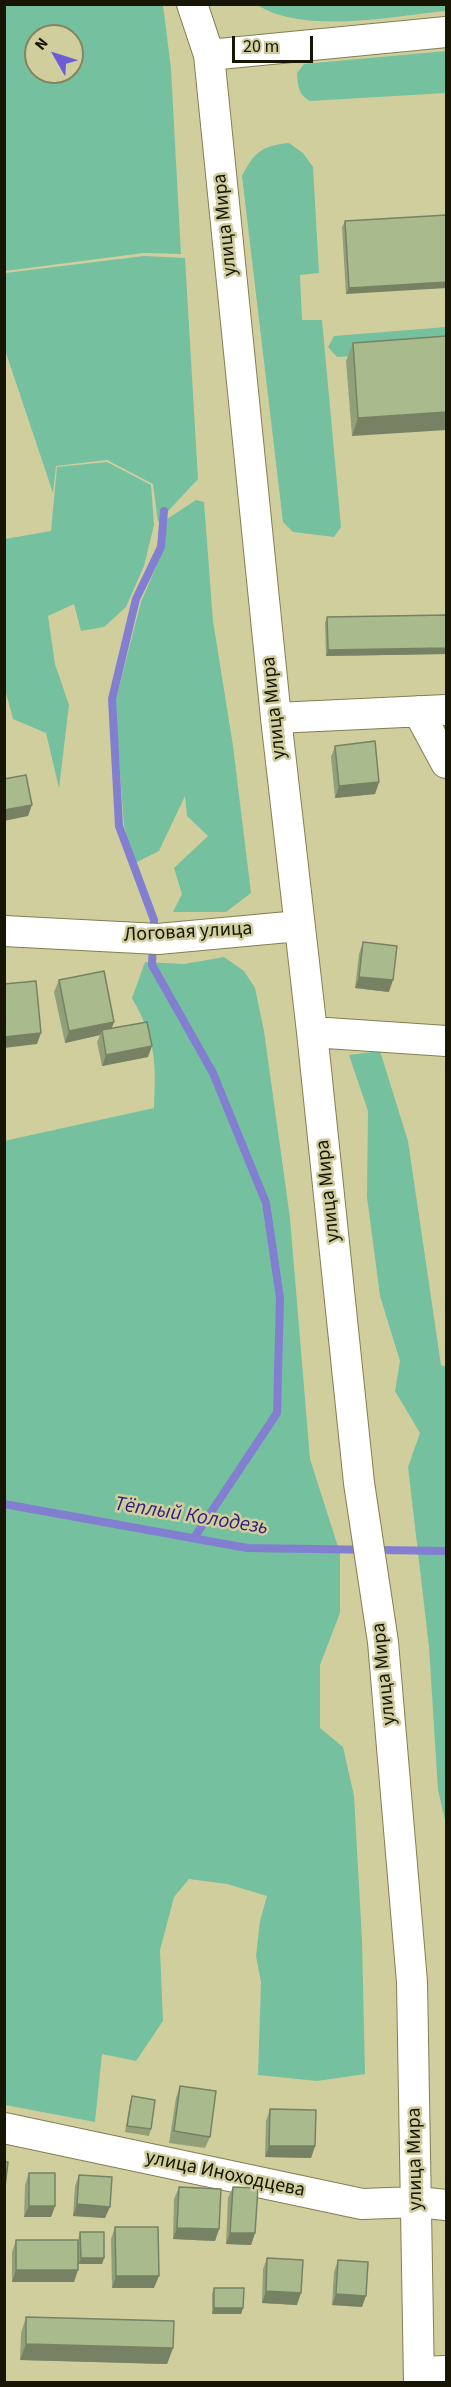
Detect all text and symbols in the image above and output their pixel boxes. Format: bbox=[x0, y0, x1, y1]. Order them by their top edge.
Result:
north arrow bbox=[24, 24, 84, 84]
scale bar bbox=[235, 24, 316, 62]
text: N bbox=[30, 33, 53, 55]
text: 20 m bbox=[243, 34, 279, 59]
street label: улица Мира bbox=[209, 172, 243, 278]
street label: улица Мира bbox=[258, 655, 292, 761]
street label: Логовая улица bbox=[123, 918, 253, 948]
street label: улица Мира bbox=[312, 1138, 346, 1244]
water label: Тёплый Колодезь bbox=[112, 1492, 270, 1542]
street label: улица Мира bbox=[368, 1621, 402, 1727]
street label: улица Мира bbox=[403, 2107, 429, 2211]
street label: улица Иноходцева bbox=[143, 2146, 307, 2204]

